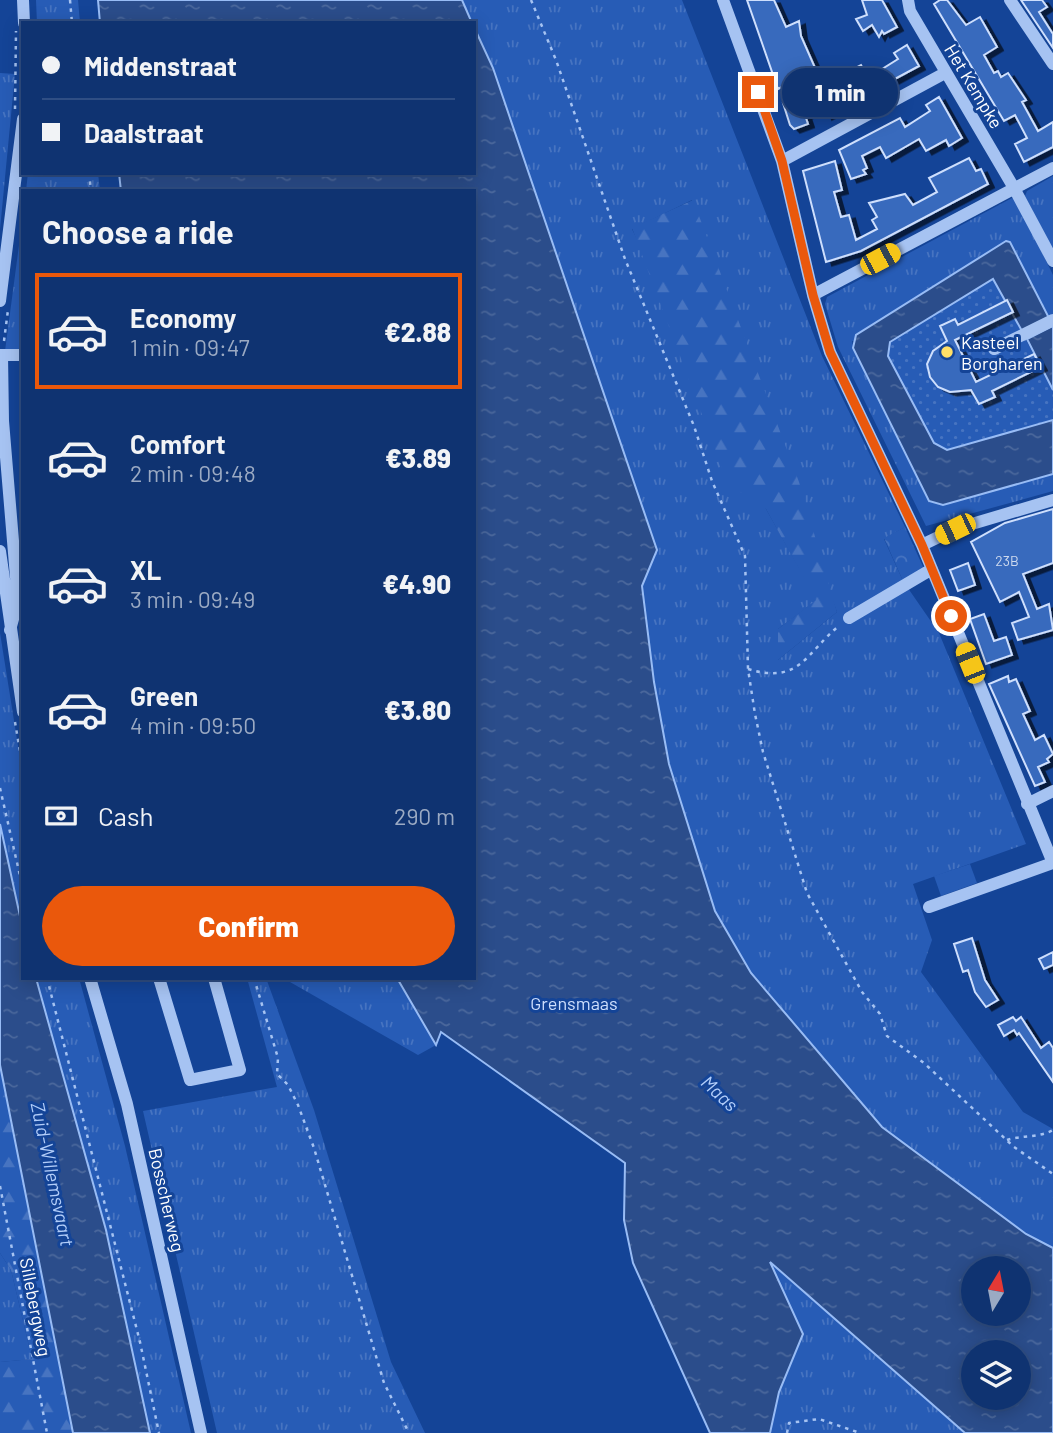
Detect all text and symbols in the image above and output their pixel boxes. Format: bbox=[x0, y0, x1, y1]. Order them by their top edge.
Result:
street label: Het Kempke bbox=[940, 40, 1008, 132]
text: Middenstraat bbox=[84, 50, 237, 81]
callout: 1 min bbox=[782, 68, 898, 116]
route end bbox=[742, 76, 774, 108]
text: 1 min bbox=[815, 78, 865, 106]
text: Daalstraat bbox=[84, 117, 204, 148]
text: Choose a ride bbox=[42, 212, 234, 250]
car bbox=[857, 240, 904, 278]
icon: car bbox=[46, 300, 109, 363]
text: Economy bbox=[130, 302, 236, 333]
text: €2.88 bbox=[384, 316, 451, 347]
place label: Kasteel Borgharen bbox=[961, 331, 1043, 374]
text: 1 min · 09:47 bbox=[130, 333, 250, 361]
marker: Kasteel Borgharen bbox=[939, 344, 955, 360]
icon: car bbox=[46, 426, 109, 489]
text: Comfort bbox=[130, 428, 226, 459]
text: €3.89 bbox=[385, 442, 451, 473]
text: 2 min · 09:48 bbox=[130, 459, 256, 487]
car bbox=[932, 510, 979, 548]
icon: car bbox=[46, 552, 109, 615]
house number: 23B bbox=[995, 552, 1019, 569]
text: XL bbox=[130, 554, 161, 585]
text: €4.90 bbox=[383, 568, 451, 599]
text: 3 min · 09:49 bbox=[130, 585, 255, 613]
route start bbox=[935, 600, 967, 632]
car bbox=[953, 640, 988, 686]
icon: car bbox=[46, 678, 109, 741]
text: Green bbox=[130, 680, 198, 711]
text: €3.80 bbox=[384, 694, 451, 725]
text: 4 min · 09:50 bbox=[130, 711, 256, 739]
icon: cash bbox=[42, 797, 80, 835]
text: Cash bbox=[98, 800, 153, 831]
text: 290 m bbox=[394, 802, 455, 830]
button: Confirm bbox=[42, 886, 455, 966]
park label: Grensmaas bbox=[530, 992, 618, 1014]
water label: Maas bbox=[697, 1070, 743, 1116]
water label: Zuid-Willemsvaart bbox=[26, 1100, 80, 1249]
street label: Bosscherweg bbox=[144, 1146, 190, 1254]
street label: Sillebergweg bbox=[16, 1256, 56, 1358]
north arrow bbox=[961, 1256, 1031, 1326]
map controls bbox=[961, 1256, 1031, 1410]
button: layers bbox=[961, 1340, 1031, 1410]

